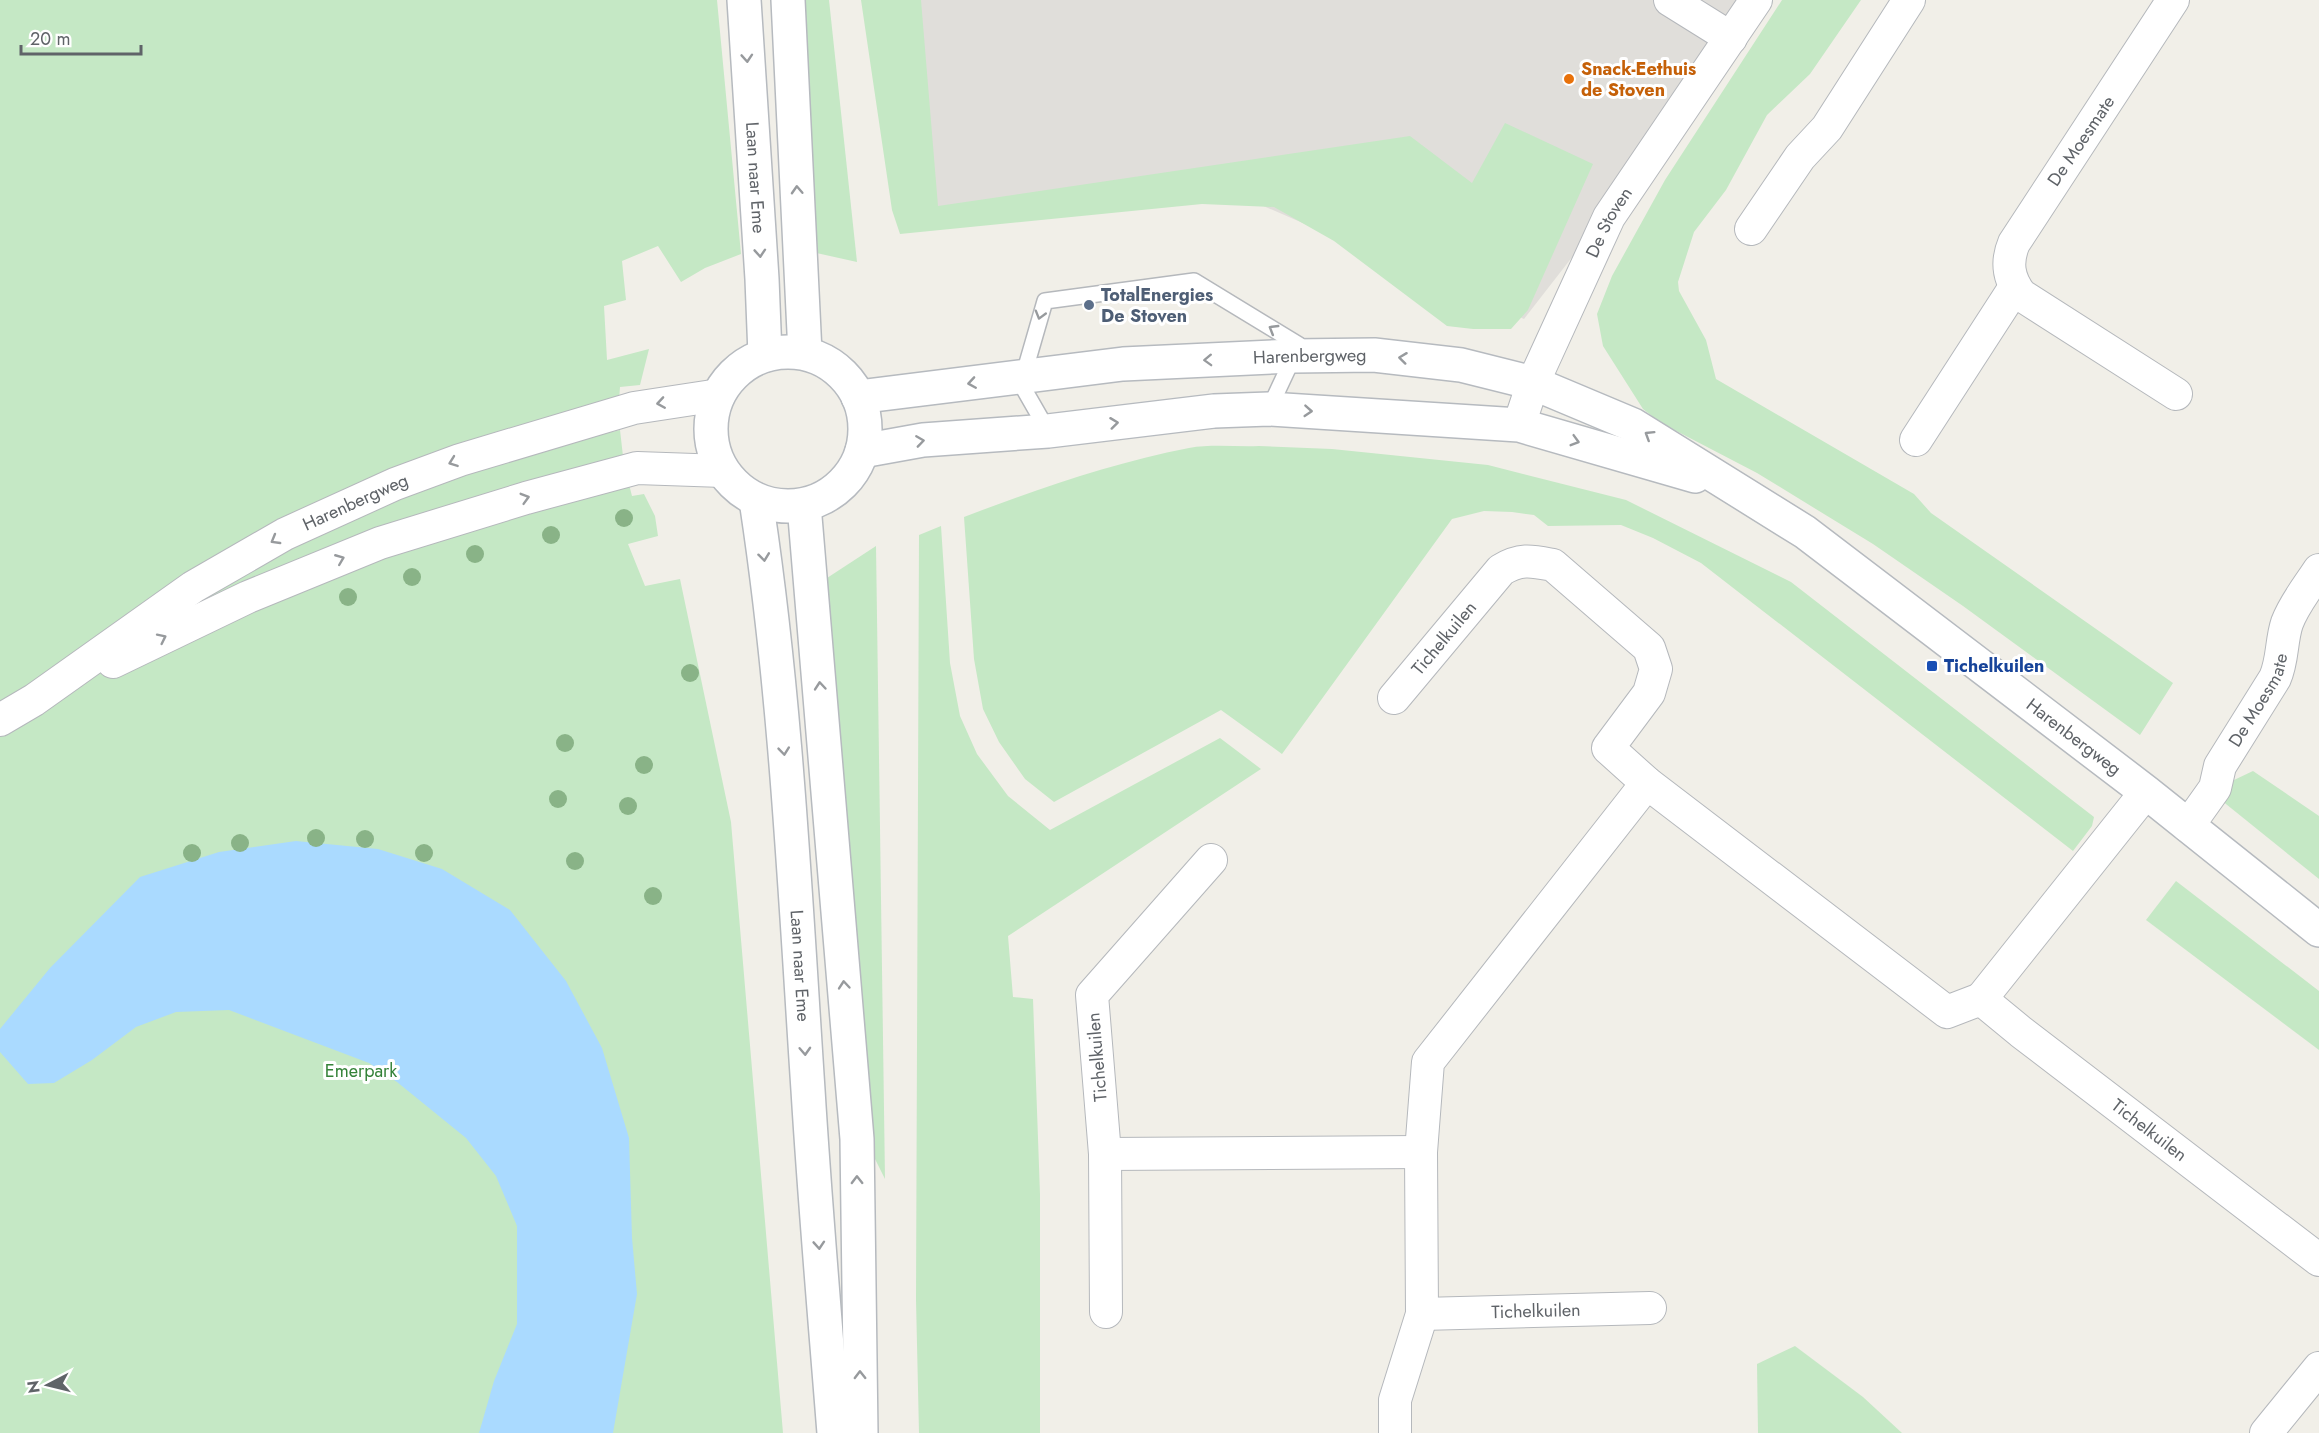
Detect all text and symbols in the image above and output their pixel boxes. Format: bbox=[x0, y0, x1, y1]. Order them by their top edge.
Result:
scale bar bbox=[21, 18, 141, 56]
text: 20 m bbox=[30, 26, 70, 52]
one-way arrow bbox=[741, 54, 754, 63]
place label: Snack-Eethuis de Stoven bbox=[1581, 56, 1696, 103]
marker: Snack-Eethuis de Stoven bbox=[1562, 72, 1576, 86]
street label: De Moesmate bbox=[2041, 91, 2121, 191]
street label: Laan naar Eme bbox=[739, 121, 772, 234]
street label: De Stoven bbox=[1579, 182, 1639, 262]
one-way arrow bbox=[790, 185, 803, 194]
one-way arrow bbox=[754, 248, 767, 257]
place label: TotalEnergies De Stoven bbox=[1101, 282, 1213, 329]
marker: TotalEnergies De Stoven bbox=[1082, 298, 1096, 312]
one-way arrow bbox=[1035, 310, 1048, 320]
one-way arrow bbox=[1269, 325, 1279, 337]
street label: Harenbergweg bbox=[1252, 342, 1367, 371]
one-way arrow bbox=[1398, 352, 1407, 365]
one-way arrow bbox=[1204, 354, 1213, 366]
one-way arrow bbox=[968, 376, 977, 388]
one-way arrow bbox=[656, 397, 665, 409]
one-way arrow bbox=[1304, 405, 1313, 418]
one-way arrow bbox=[1109, 417, 1119, 430]
one-way arrow bbox=[1645, 430, 1655, 442]
one-way arrow bbox=[1570, 434, 1580, 447]
one-way arrow bbox=[915, 436, 925, 448]
one-way arrow bbox=[448, 455, 459, 468]
street label: Harenbergweg bbox=[298, 467, 412, 537]
one-way arrow bbox=[519, 493, 530, 505]
one-way arrow bbox=[270, 533, 281, 544]
one-way arrow bbox=[758, 553, 770, 562]
one-way arrow bbox=[334, 554, 345, 566]
street label: Tichelkuilen bbox=[1405, 596, 1483, 681]
one-way arrow bbox=[155, 633, 166, 645]
street label: De Moesmate bbox=[2222, 652, 2294, 752]
place label: Tichelkuilen bbox=[1944, 653, 2044, 679]
marker: Tichelkuilen bbox=[1925, 659, 1939, 673]
one-way arrow bbox=[814, 682, 827, 691]
street label: Harenbergweg bbox=[2021, 692, 2127, 782]
one-way arrow bbox=[777, 747, 790, 756]
street label: Laan naar Eme bbox=[784, 909, 817, 1022]
one-way arrow bbox=[838, 981, 851, 990]
street label: Tichelkuilen bbox=[1080, 1011, 1114, 1103]
one-way arrow bbox=[799, 1046, 812, 1055]
park label: Emerpark bbox=[325, 1058, 397, 1084]
street label: Tichelkuilen bbox=[2106, 1093, 2193, 1168]
one-way arrow bbox=[851, 1175, 864, 1184]
one-way arrow bbox=[813, 1241, 826, 1250]
street label: Tichelkuilen bbox=[1491, 1297, 1581, 1325]
north arrow bbox=[18, 1355, 78, 1415]
one-way arrow bbox=[854, 1370, 866, 1379]
text: N bbox=[21, 1379, 46, 1394]

